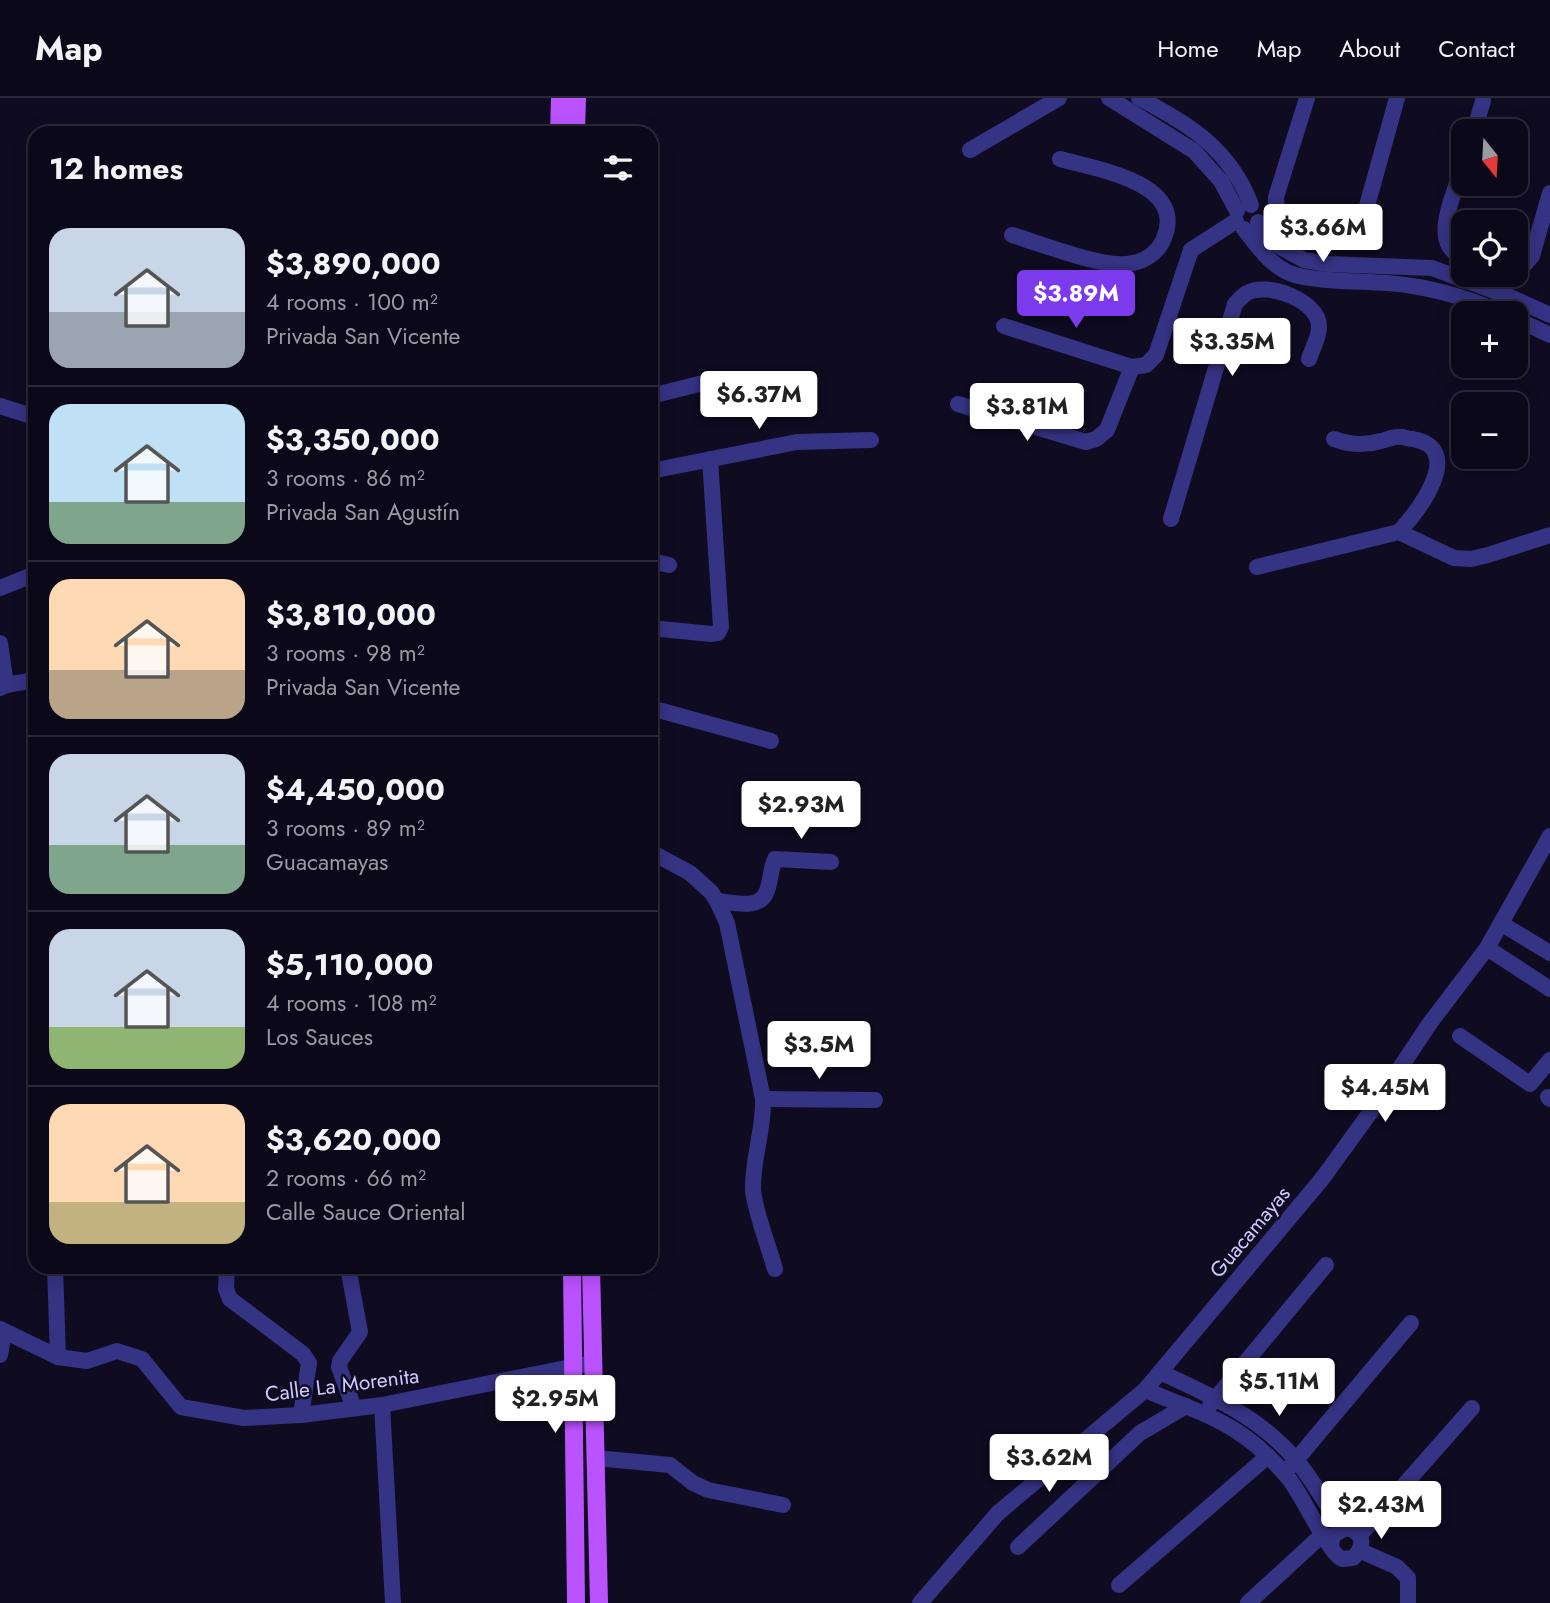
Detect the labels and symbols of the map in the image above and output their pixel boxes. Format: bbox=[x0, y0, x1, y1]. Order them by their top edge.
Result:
north arrow bbox=[1451, 119, 1528, 196]
pin: $3.66M bbox=[1266, 204, 1380, 264]
pin: $3.89M bbox=[1019, 271, 1133, 330]
pin: $3.35M bbox=[1175, 318, 1289, 378]
pin: $6.37M bbox=[702, 372, 816, 431]
pin: $3.81M bbox=[970, 384, 1084, 443]
pin: $2.93M bbox=[744, 782, 858, 841]
pin: $3.5M bbox=[770, 1021, 868, 1081]
pin: $4.45M bbox=[1328, 1065, 1442, 1124]
street label: Guacamayas bbox=[1203, 1180, 1297, 1284]
pin: $5.11M bbox=[1222, 1358, 1336, 1418]
street label: Calle La Morenita bbox=[263, 1361, 421, 1409]
pin: $2.95M bbox=[498, 1376, 612, 1435]
pin: $3.62M bbox=[992, 1434, 1106, 1494]
pin: $2.43M bbox=[1324, 1482, 1438, 1541]

